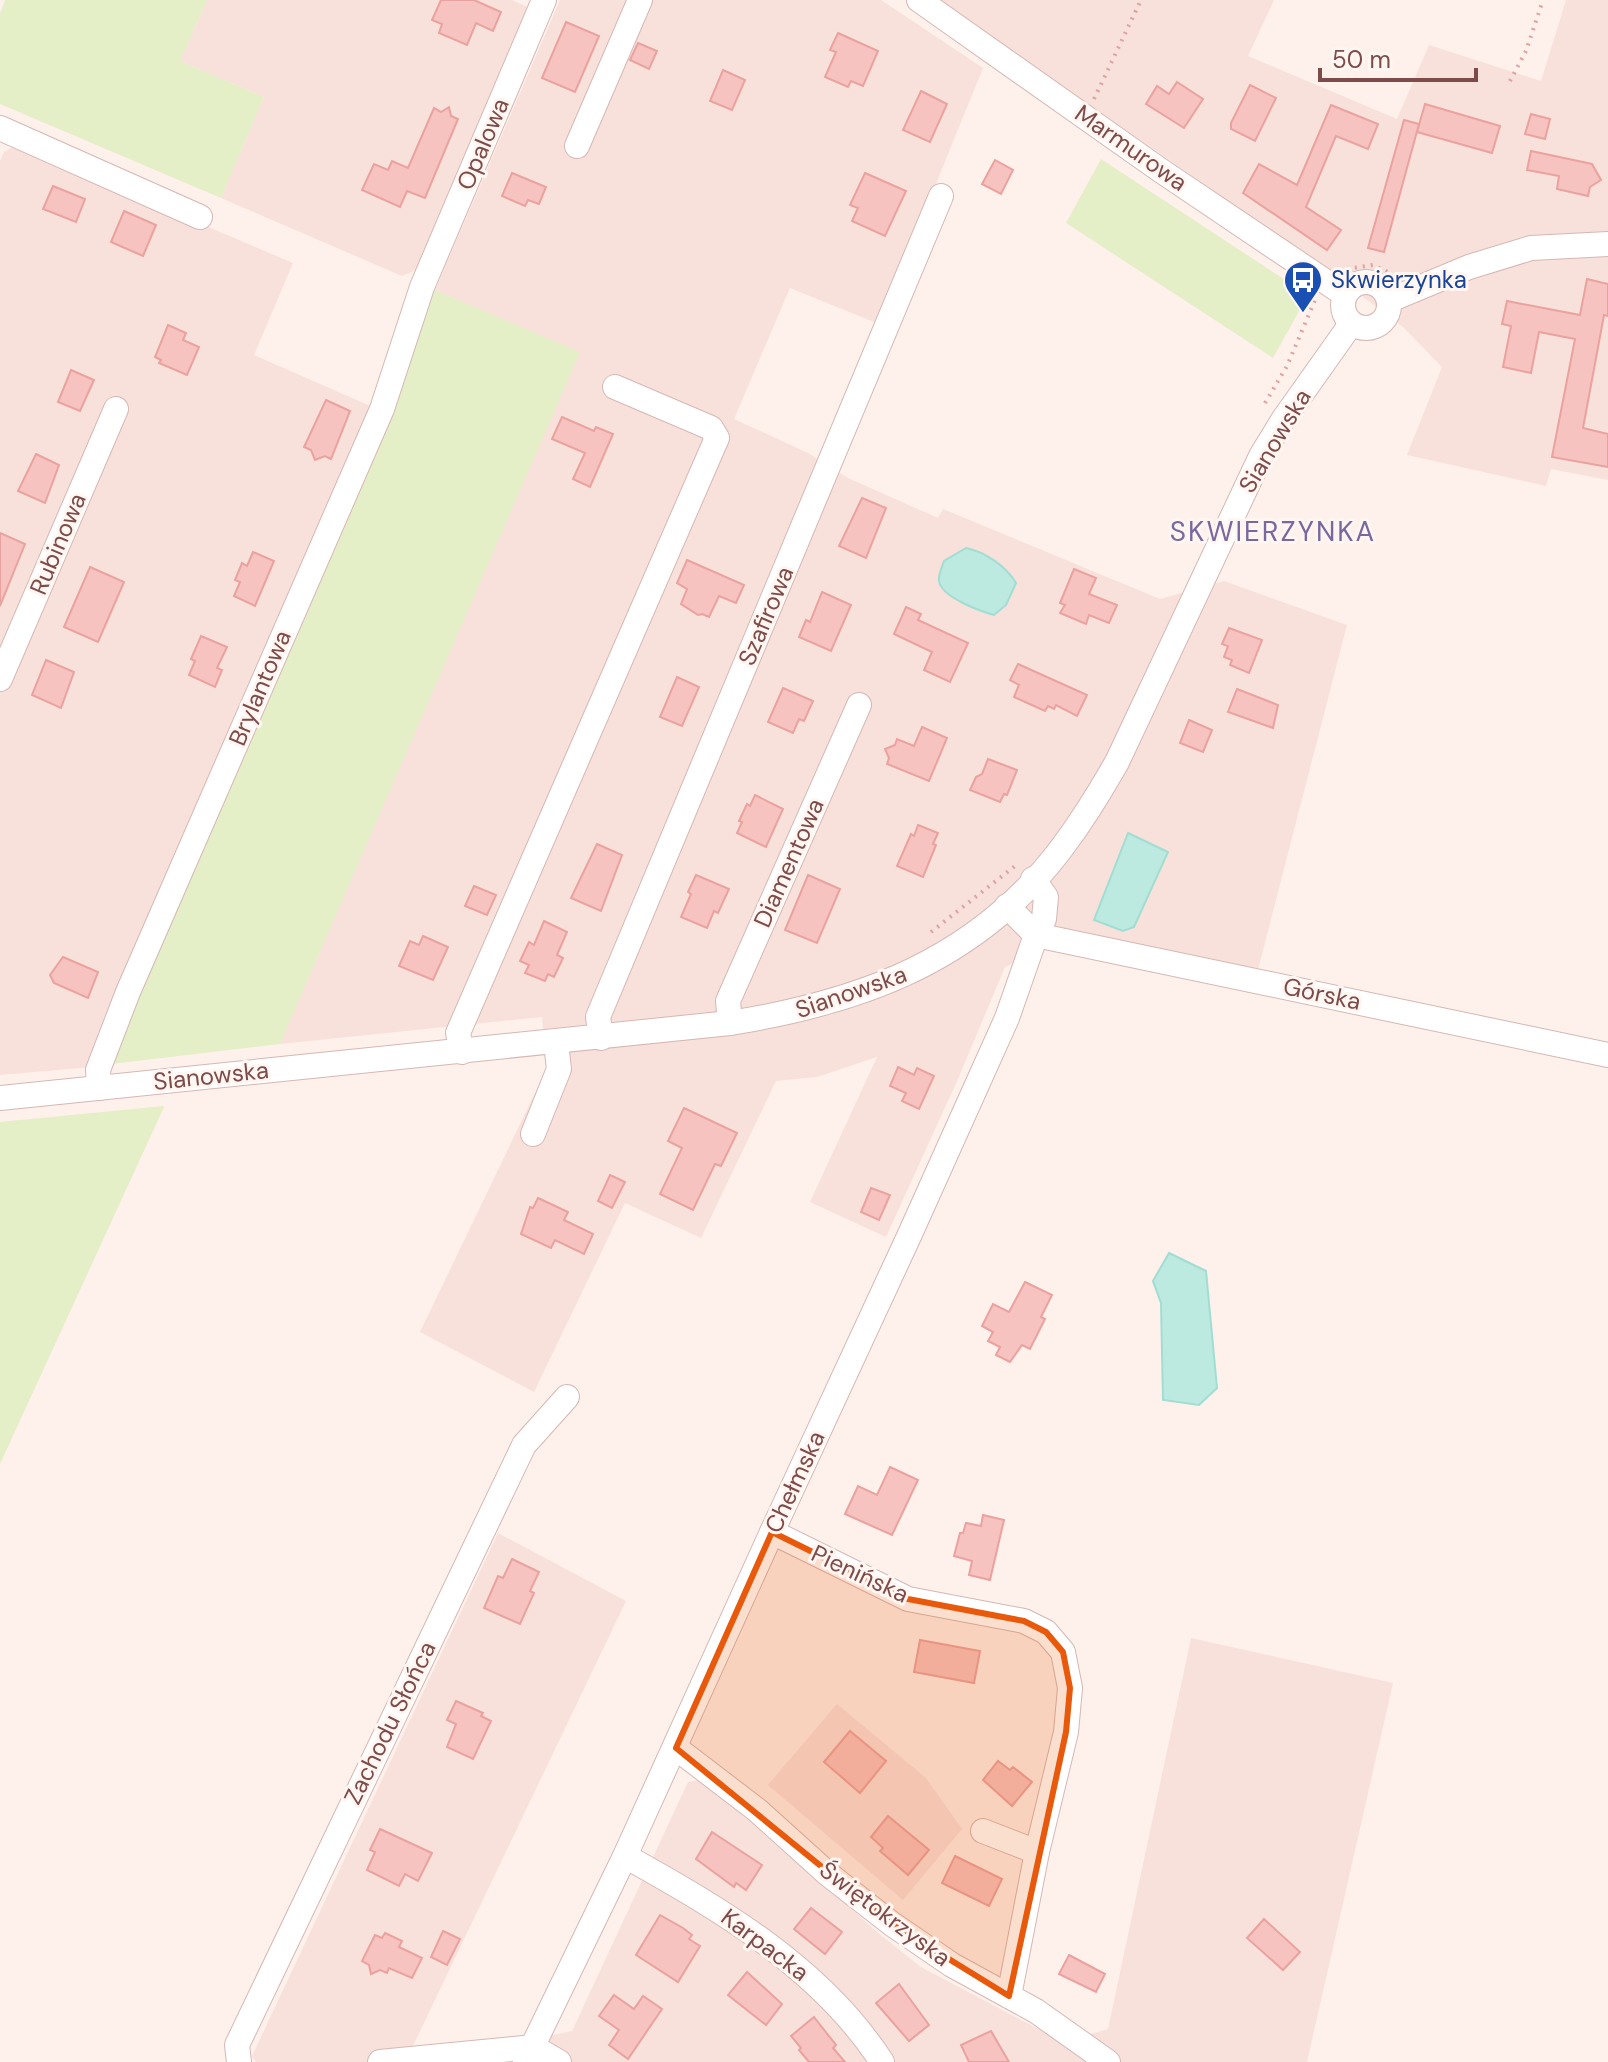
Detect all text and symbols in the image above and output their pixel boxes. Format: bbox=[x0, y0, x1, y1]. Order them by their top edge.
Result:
scale bar bbox=[1320, 32, 1476, 82]
text: 50 m bbox=[1332, 44, 1391, 75]
street label: Opalowa bbox=[449, 93, 516, 194]
street label: Marmurowa bbox=[1069, 97, 1194, 198]
bus stop icon: Skwierzynka bbox=[1282, 259, 1324, 314]
place label: Skwierzynka bbox=[1331, 264, 1467, 295]
street label: Sianowska bbox=[1231, 383, 1318, 498]
street label: Rubinowa bbox=[22, 488, 93, 599]
district label: SKWIERZYNKA bbox=[1170, 513, 1376, 550]
street label: Szafirowa bbox=[731, 562, 800, 670]
street label: Brylantowa bbox=[221, 625, 298, 750]
street label: Diamentowa bbox=[746, 794, 831, 932]
street label: Sianowska bbox=[791, 958, 911, 1025]
street label: Górska bbox=[1281, 970, 1364, 1017]
street label: Sianowska bbox=[152, 1054, 270, 1097]
street label: Chełmska bbox=[757, 1426, 832, 1538]
street label: Pienińska bbox=[807, 1538, 914, 1610]
street label: Zachodu Słońca bbox=[337, 1636, 442, 1809]
street label: Świętokrzyska bbox=[814, 1854, 957, 1973]
street label: Karpacka bbox=[715, 1901, 815, 1988]

